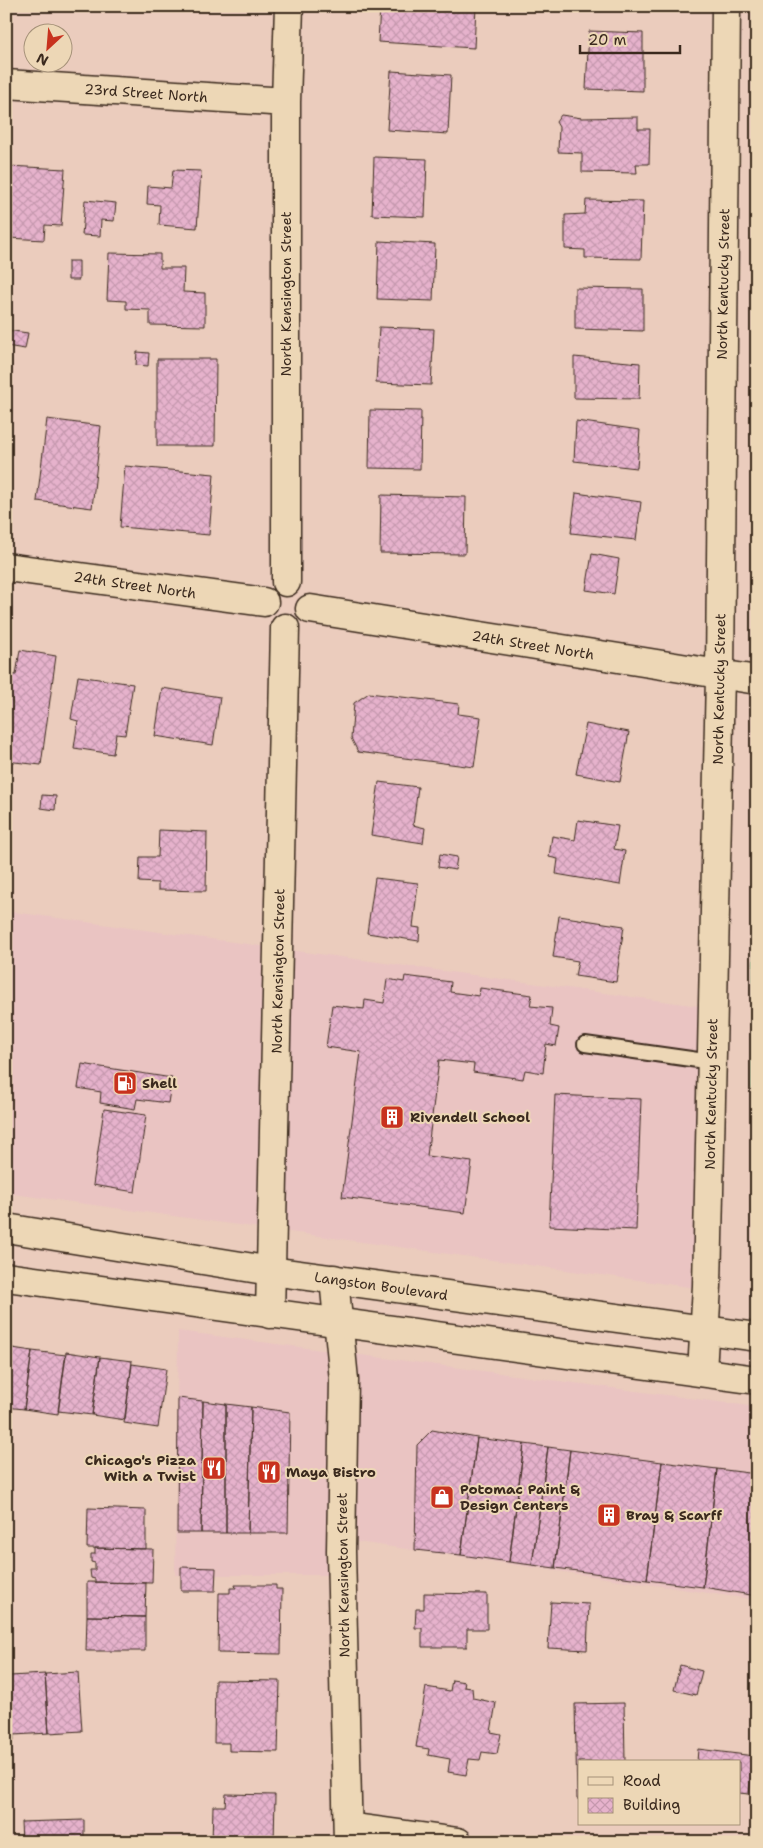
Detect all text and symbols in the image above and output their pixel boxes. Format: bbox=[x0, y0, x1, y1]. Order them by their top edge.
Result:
north arrow bbox=[22, 22, 72, 72]
scale bar bbox=[580, 22, 680, 54]
text: 20 m bbox=[588, 30, 627, 50]
text: N bbox=[33, 49, 51, 70]
street label: 23rd Street North bbox=[84, 80, 208, 106]
street label: North Kentucky Street bbox=[713, 208, 733, 360]
street label: North Kensington Street bbox=[277, 211, 295, 377]
street label: 24th Street North bbox=[73, 567, 197, 603]
street label: North Kentucky Street bbox=[709, 613, 729, 765]
street label: 24th Street North bbox=[471, 626, 595, 664]
street label: North Kensington Street bbox=[268, 888, 288, 1054]
street label: North Kentucky Street bbox=[701, 1018, 721, 1170]
fuel station icon: Shell bbox=[112, 1070, 138, 1096]
place label: Shell bbox=[142, 1074, 177, 1092]
building icon: Rivendell School bbox=[379, 1104, 405, 1130]
place label: Rivendell School bbox=[410, 1108, 530, 1126]
street label: Langston Boulevard bbox=[313, 1268, 449, 1304]
place label: Chicago's Pizza With a Twist bbox=[85, 1451, 196, 1485]
restaurant icon: Chicago's Pizza With a Twist bbox=[201, 1455, 227, 1481]
restaurant icon: Maya Bistro bbox=[256, 1459, 282, 1485]
place label: Maya Bistro bbox=[286, 1463, 376, 1481]
place label: Potomac Paint & Design Centers bbox=[460, 1480, 580, 1514]
shop icon: Potomac Paint & Design Centers bbox=[429, 1484, 455, 1510]
street label: North Kensington Street bbox=[333, 1492, 353, 1658]
building icon: Bray & Scarff bbox=[596, 1502, 622, 1528]
place label: Bray & Scarff bbox=[626, 1506, 723, 1524]
legend bbox=[578, 1760, 740, 1826]
text: Road bbox=[623, 1771, 661, 1791]
text: Building bbox=[623, 1795, 680, 1815]

